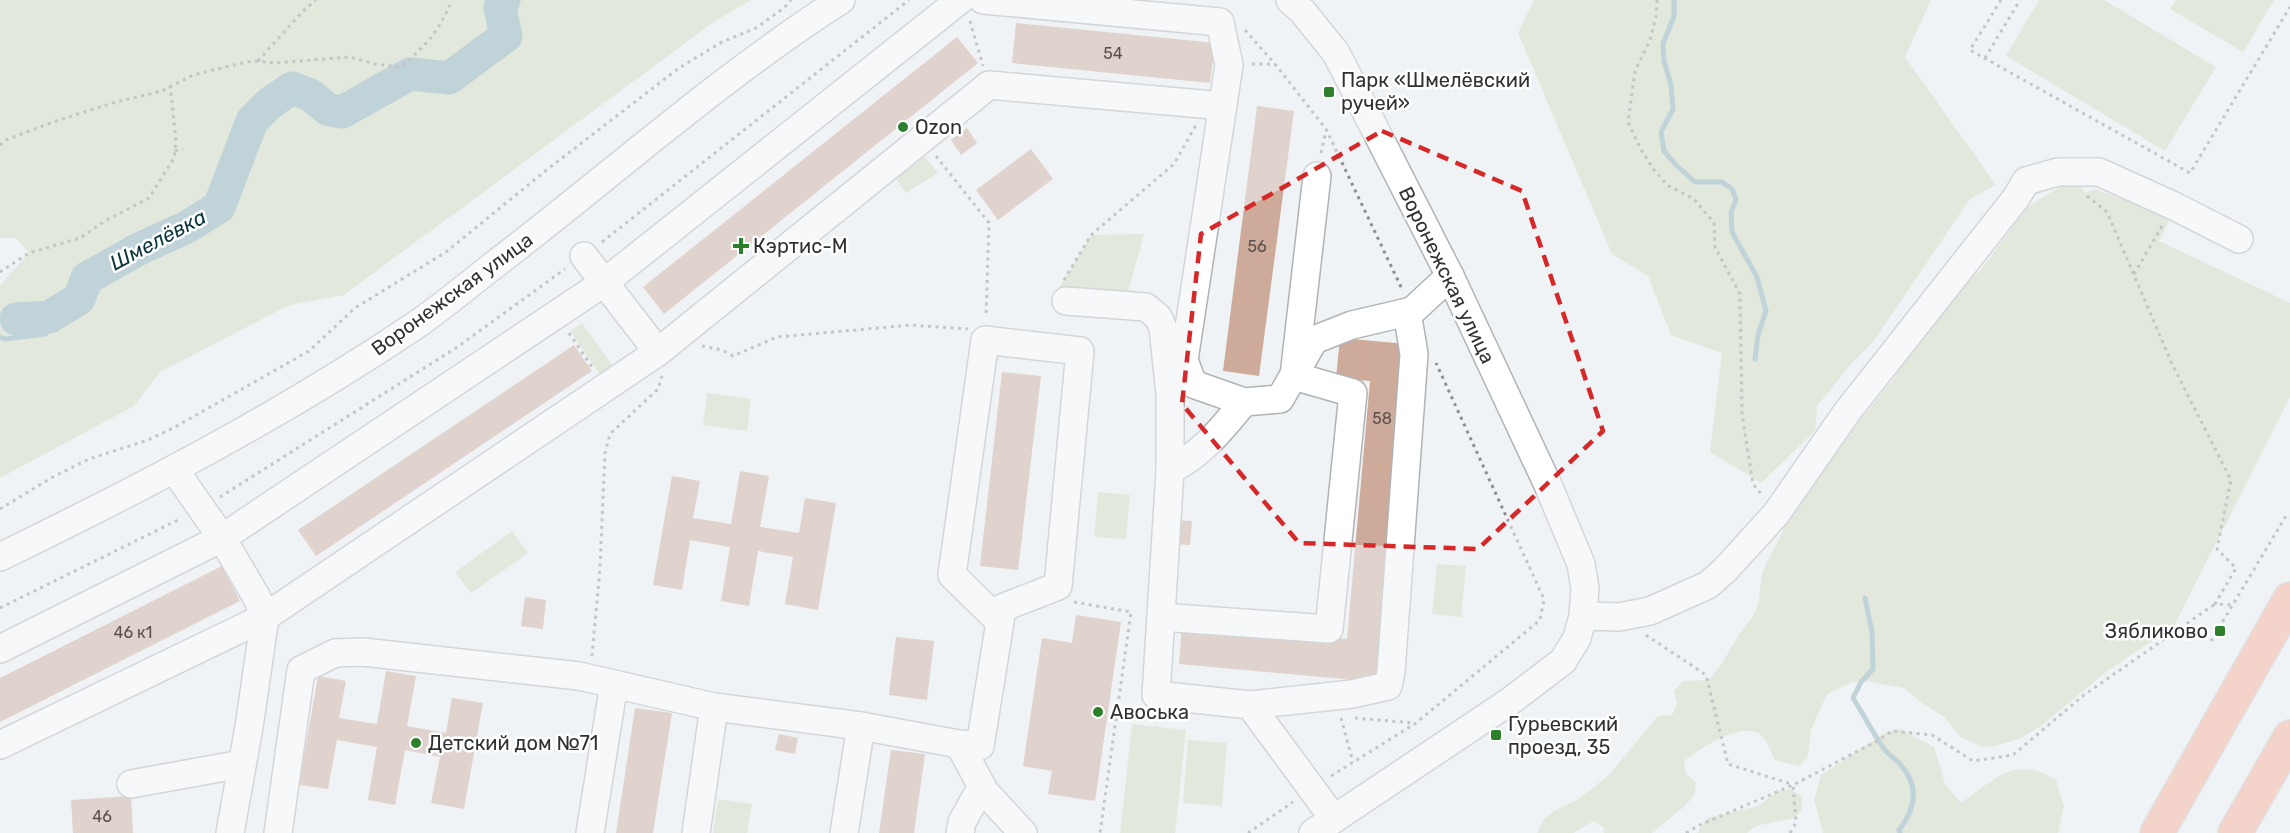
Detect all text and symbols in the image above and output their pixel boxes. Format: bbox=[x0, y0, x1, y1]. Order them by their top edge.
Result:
house number: 54 bbox=[1103, 44, 1123, 63]
place label: Парк «Шмелёвский ручей» bbox=[1341, 68, 1530, 115]
marker: Парк «Шмелёвский ручей» bbox=[1322, 85, 1336, 99]
place label: Ozon bbox=[915, 115, 962, 139]
marker: Ozon bbox=[896, 120, 910, 134]
street label: Воронежская улица bbox=[1394, 183, 1500, 367]
water label: Шмелёвка bbox=[105, 204, 210, 275]
street label: Воронежская улица bbox=[367, 227, 537, 361]
place label: Кэртис-М bbox=[753, 234, 848, 258]
house number: 56 bbox=[1247, 237, 1267, 256]
marker: Кэртис-М bbox=[734, 239, 748, 253]
house number: 58 bbox=[1372, 409, 1392, 428]
place label: Зябликово bbox=[2105, 619, 2208, 643]
house number: 46 к1 bbox=[114, 623, 152, 642]
marker: Зябликово bbox=[2213, 624, 2227, 638]
place label: Авоська bbox=[1110, 700, 1189, 724]
marker: Авоська bbox=[1091, 705, 1105, 719]
place label: Гурьевский проезд, 35 bbox=[1508, 712, 1618, 759]
marker: Гурьевский проезд, 35 bbox=[1489, 728, 1503, 742]
place label: Детский дом №71 bbox=[428, 731, 598, 755]
marker: Детский дом №71 bbox=[409, 736, 423, 750]
house number: 46 bbox=[92, 807, 112, 826]

